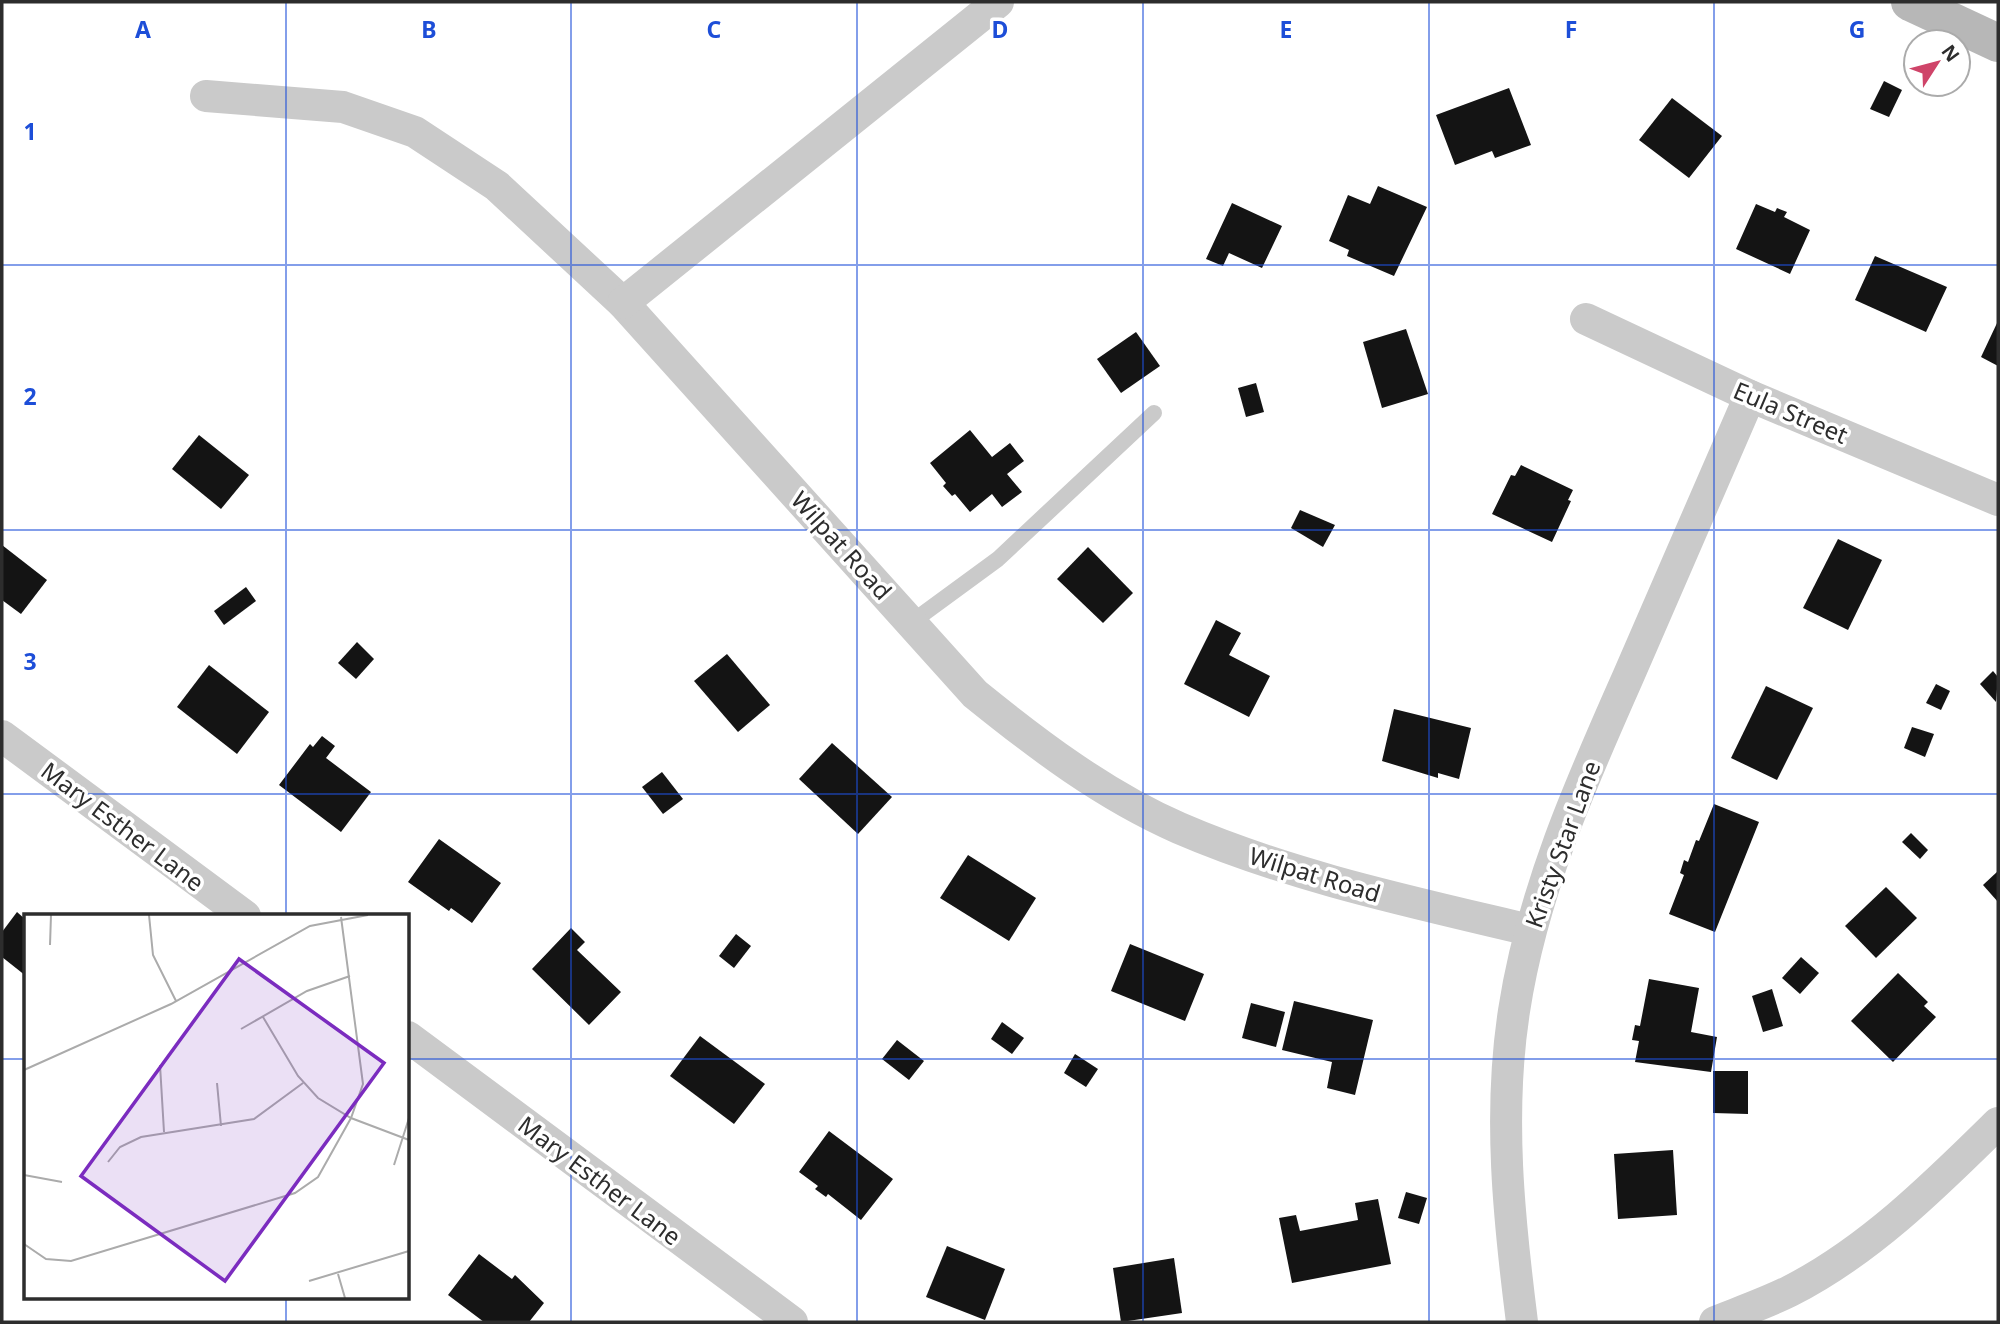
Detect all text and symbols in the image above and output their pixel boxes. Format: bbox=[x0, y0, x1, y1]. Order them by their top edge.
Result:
text: A bbox=[135, 13, 151, 45]
text: B bbox=[421, 13, 437, 45]
text: C bbox=[707, 13, 722, 45]
text: D bbox=[992, 13, 1008, 45]
text: E bbox=[1280, 13, 1292, 45]
text: F bbox=[1565, 13, 1577, 45]
text: G bbox=[1849, 13, 1865, 45]
north arrow bbox=[1902, 28, 1972, 98]
text: N bbox=[1936, 39, 1966, 67]
text: 1 bbox=[23, 115, 37, 147]
street label: Eula Street bbox=[1729, 373, 1853, 451]
text: 2 bbox=[23, 380, 37, 412]
street label: Wilpat Road bbox=[784, 484, 900, 606]
text: 3 bbox=[23, 645, 37, 677]
street label: Mary Esther Lane bbox=[35, 754, 211, 898]
street label: Kristy Star Lane bbox=[1516, 756, 1608, 932]
street label: Wilpat Road bbox=[1245, 838, 1385, 910]
inset map bbox=[24, 914, 410, 1300]
street label: Mary Esther Lane bbox=[512, 1108, 688, 1252]

